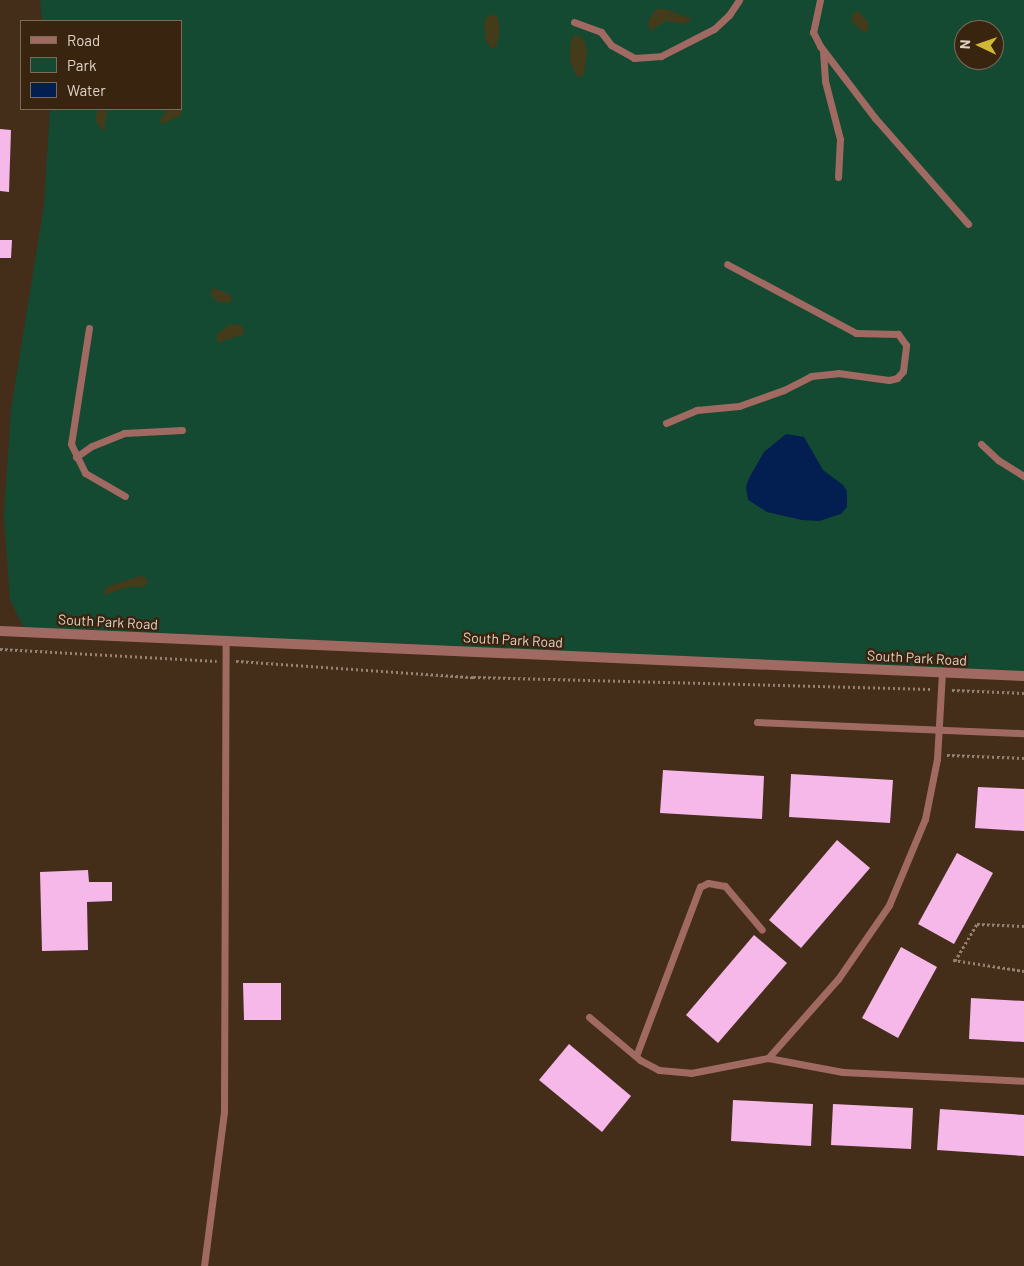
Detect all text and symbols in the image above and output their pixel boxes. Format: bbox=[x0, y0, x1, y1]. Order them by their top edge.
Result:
legend bbox=[20, 20, 182, 110]
north arrow bbox=[954, 20, 1004, 70]
text: Road bbox=[67, 31, 100, 49]
text: N bbox=[956, 39, 973, 49]
text: Park bbox=[67, 56, 96, 74]
text: Water bbox=[67, 81, 106, 99]
street label: South Park Road bbox=[58, 611, 158, 633]
street label: South Park Road bbox=[463, 629, 563, 651]
street label: South Park Road bbox=[867, 647, 967, 669]

